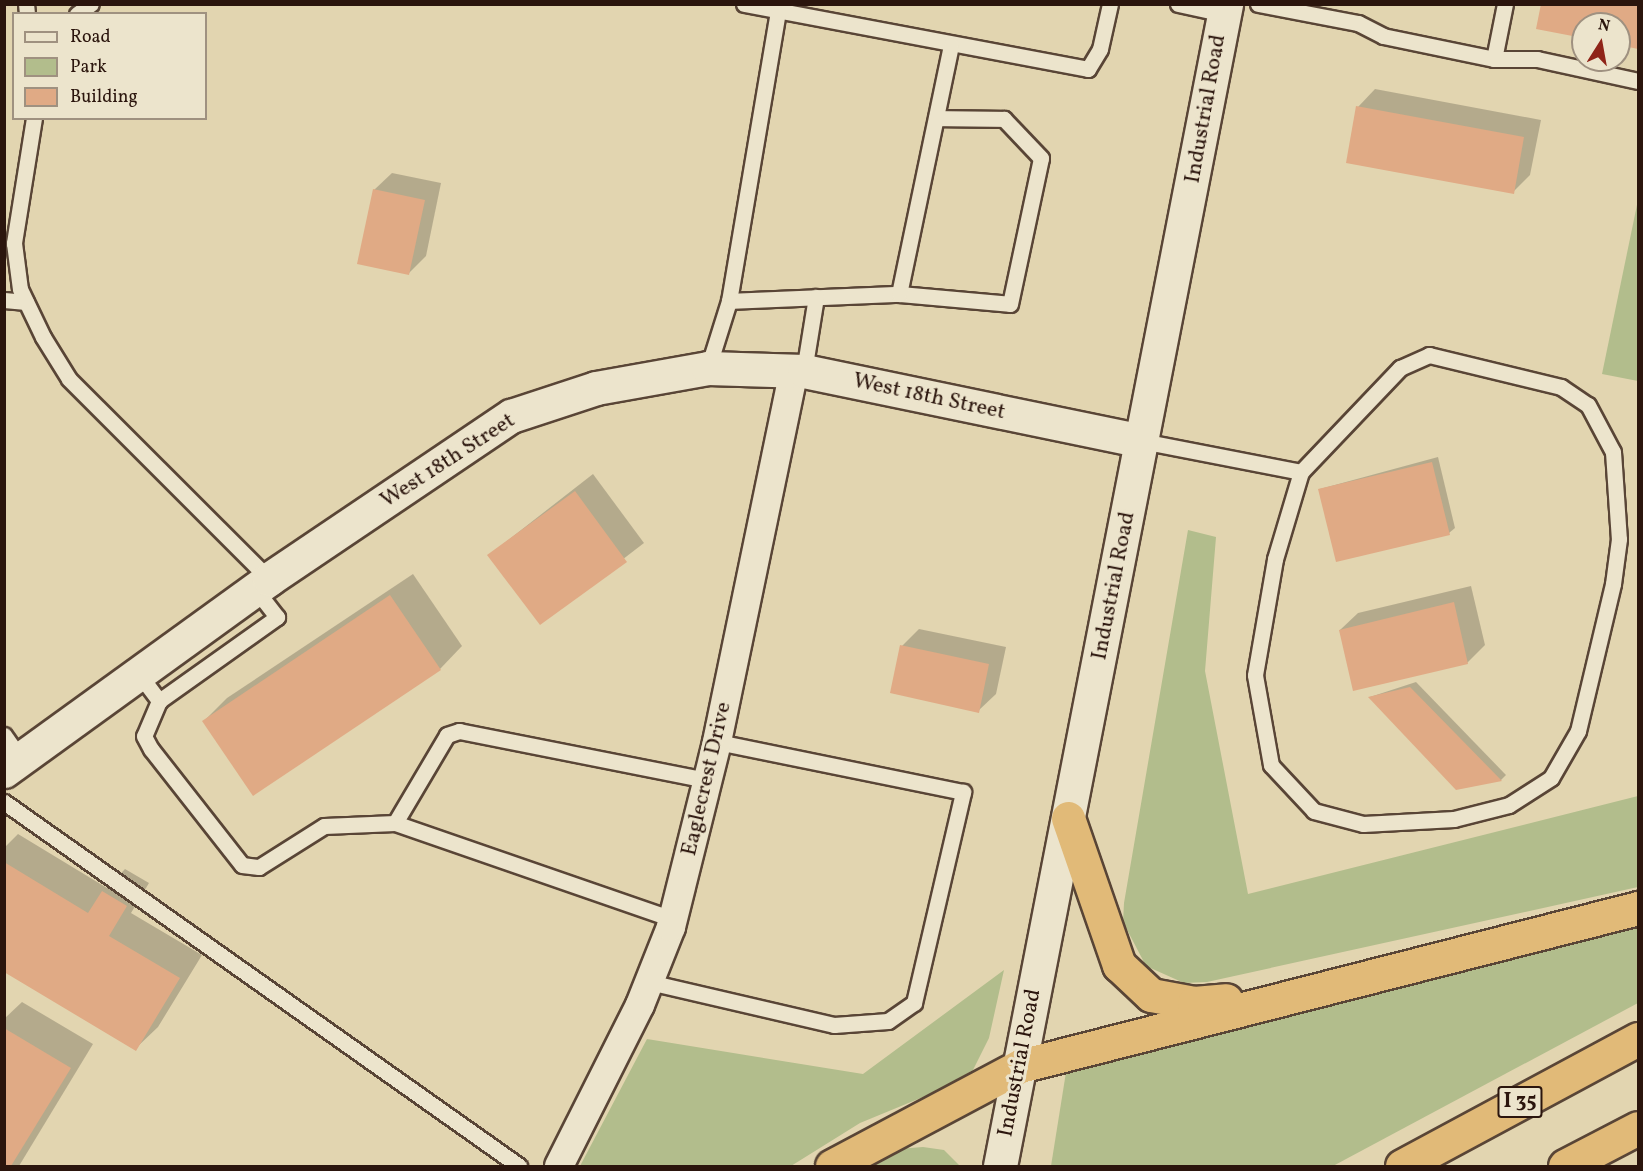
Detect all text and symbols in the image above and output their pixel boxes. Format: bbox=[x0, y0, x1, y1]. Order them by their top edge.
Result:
legend bbox=[12, 12, 207, 120]
north arrow bbox=[1571, 12, 1631, 72]
text: N bbox=[1596, 14, 1612, 38]
text: Road bbox=[70, 25, 111, 50]
street label: Industrial Road bbox=[1180, 33, 1232, 185]
text: Park bbox=[70, 55, 107, 80]
text: Building bbox=[70, 85, 138, 110]
street label: West 18th Street bbox=[851, 368, 1007, 426]
street label: West 18th Street bbox=[376, 408, 520, 514]
street label: Industrial Road bbox=[1087, 510, 1141, 662]
street label: Eaglecrest Drive bbox=[676, 699, 738, 859]
street label: Industrial Road bbox=[993, 987, 1047, 1139]
road number: I 35 bbox=[1496, 1084, 1544, 1120]

